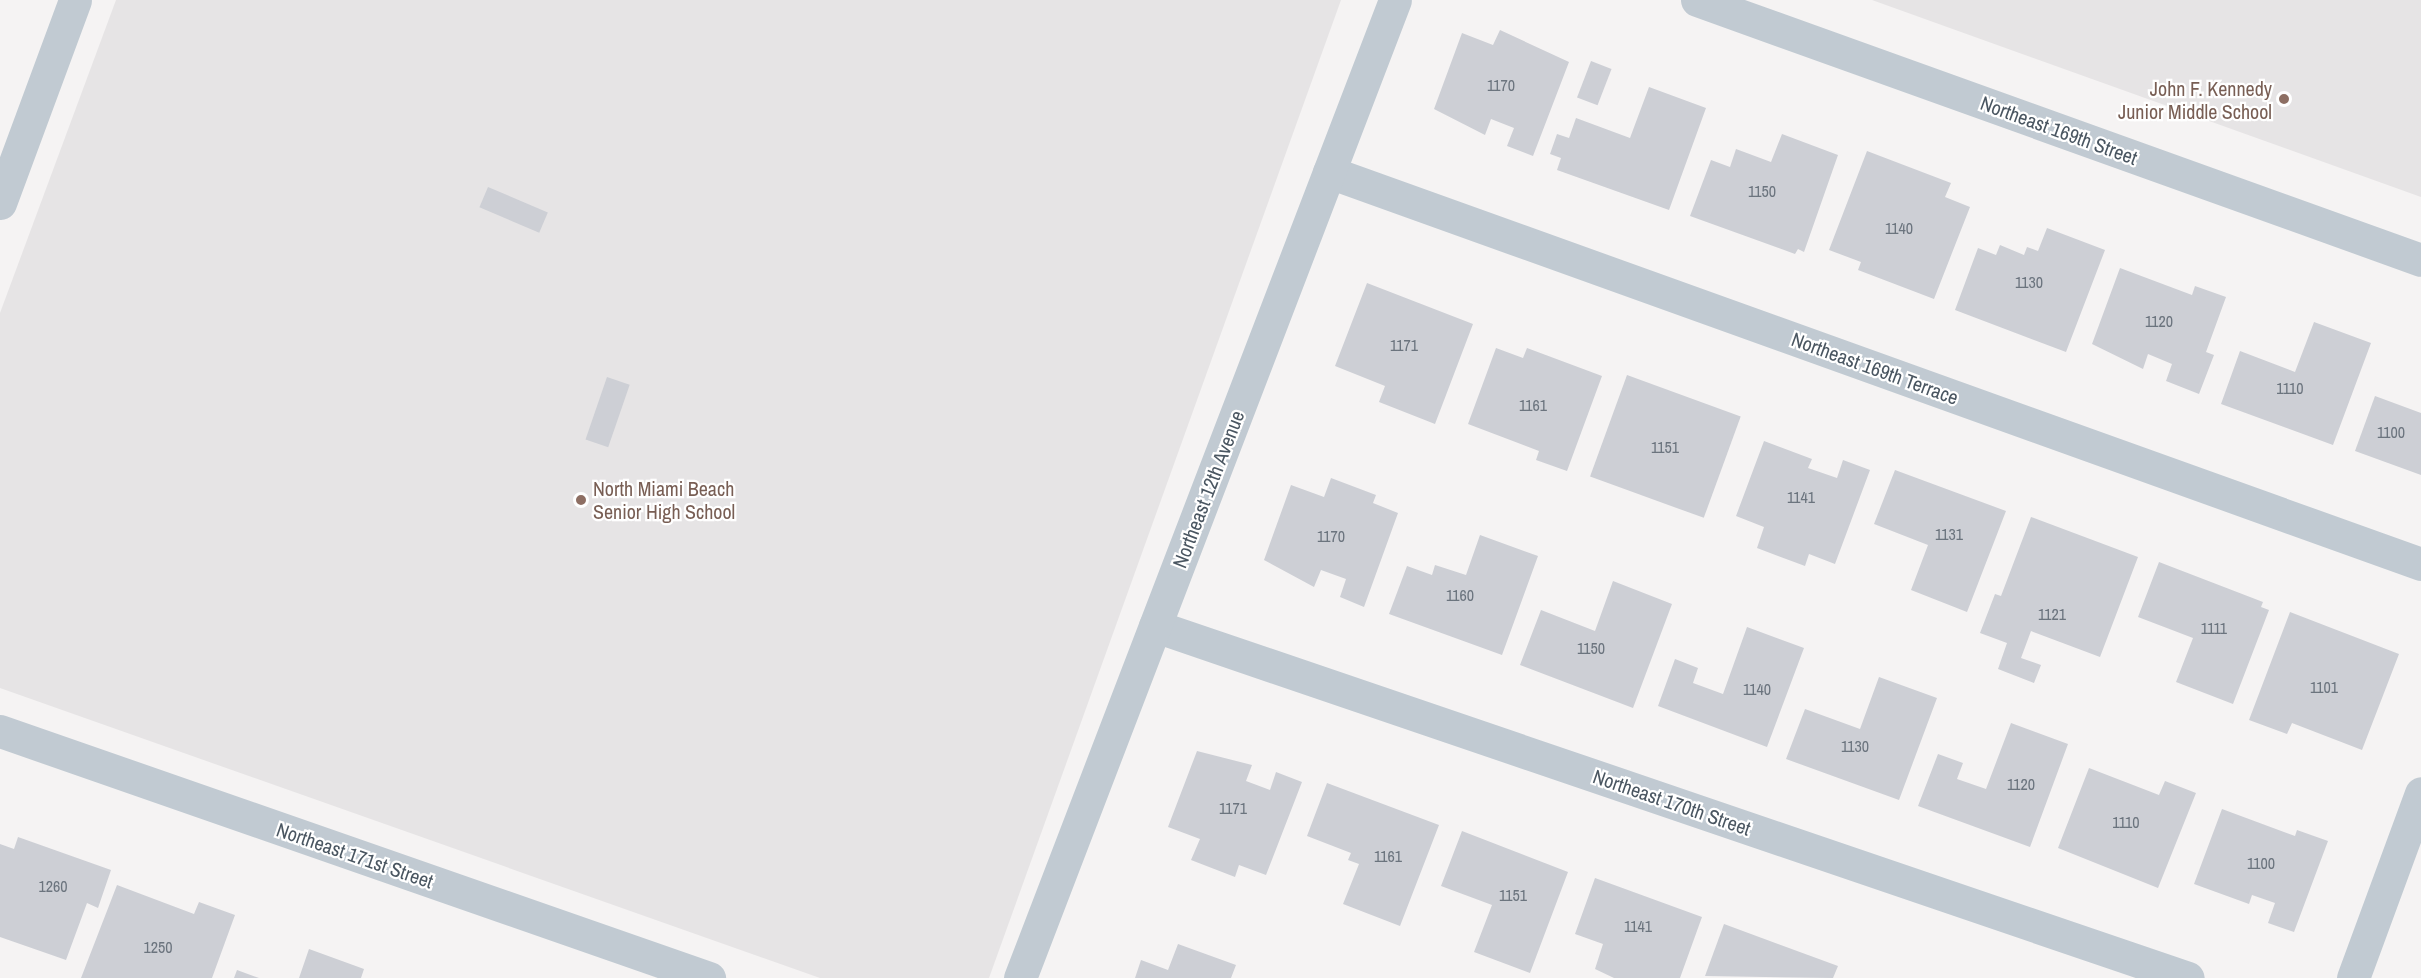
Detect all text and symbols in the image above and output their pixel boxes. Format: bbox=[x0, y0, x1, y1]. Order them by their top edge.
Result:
house number: 1170 bbox=[1487, 75, 1515, 95]
place label: John F. Kennedy Junior Middle School bbox=[2118, 76, 2272, 123]
street label: Northeast 169th Street bbox=[1977, 91, 2141, 169]
marker: John F. Kennedy Junior Middle School bbox=[2277, 92, 2291, 106]
house number: 1150 bbox=[1748, 181, 1776, 201]
house number: 1140 bbox=[1885, 218, 1913, 238]
house number: 1130 bbox=[2015, 272, 2043, 292]
house number: 1120 bbox=[2145, 311, 2173, 331]
street label: Northeast 169th Terrace bbox=[1788, 327, 1962, 409]
house number: 1171 bbox=[1390, 335, 1418, 355]
house number: 1110 bbox=[2276, 378, 2304, 398]
house number: 1161 bbox=[1519, 395, 1547, 415]
street label: Northeast 12th Avenue bbox=[1167, 407, 1249, 571]
house number: 1100 bbox=[2377, 422, 2405, 442]
house number: 1151 bbox=[1651, 437, 1679, 457]
place label: North Miami Beach Senior High School bbox=[593, 476, 735, 523]
house number: 1141 bbox=[1787, 487, 1815, 507]
marker: North Miami Beach Senior High School bbox=[574, 493, 588, 507]
house number: 1131 bbox=[1935, 524, 1963, 544]
house number: 1170 bbox=[1317, 526, 1345, 546]
house number: 1160 bbox=[1446, 585, 1474, 605]
house number: 1121 bbox=[2038, 604, 2066, 624]
house number: 1111 bbox=[2201, 618, 2227, 638]
house number: 1150 bbox=[1577, 638, 1605, 658]
house number: 1101 bbox=[2310, 677, 2338, 697]
house number: 1140 bbox=[1743, 679, 1771, 699]
house number: 1130 bbox=[1841, 736, 1869, 756]
street label: Northeast 170th Street bbox=[1590, 764, 1754, 840]
house number: 1120 bbox=[2007, 774, 2035, 794]
house number: 1171 bbox=[1219, 798, 1247, 818]
house number: 1110 bbox=[2112, 812, 2140, 832]
street label: Northeast 171st Street bbox=[274, 817, 436, 893]
house number: 1161 bbox=[1374, 846, 1402, 866]
house number: 1100 bbox=[2247, 853, 2275, 873]
house number: 1260 bbox=[38, 876, 68, 896]
house number: 1151 bbox=[1499, 885, 1527, 905]
house number: 1141 bbox=[1624, 916, 1652, 936]
house number: 1250 bbox=[143, 937, 173, 957]

